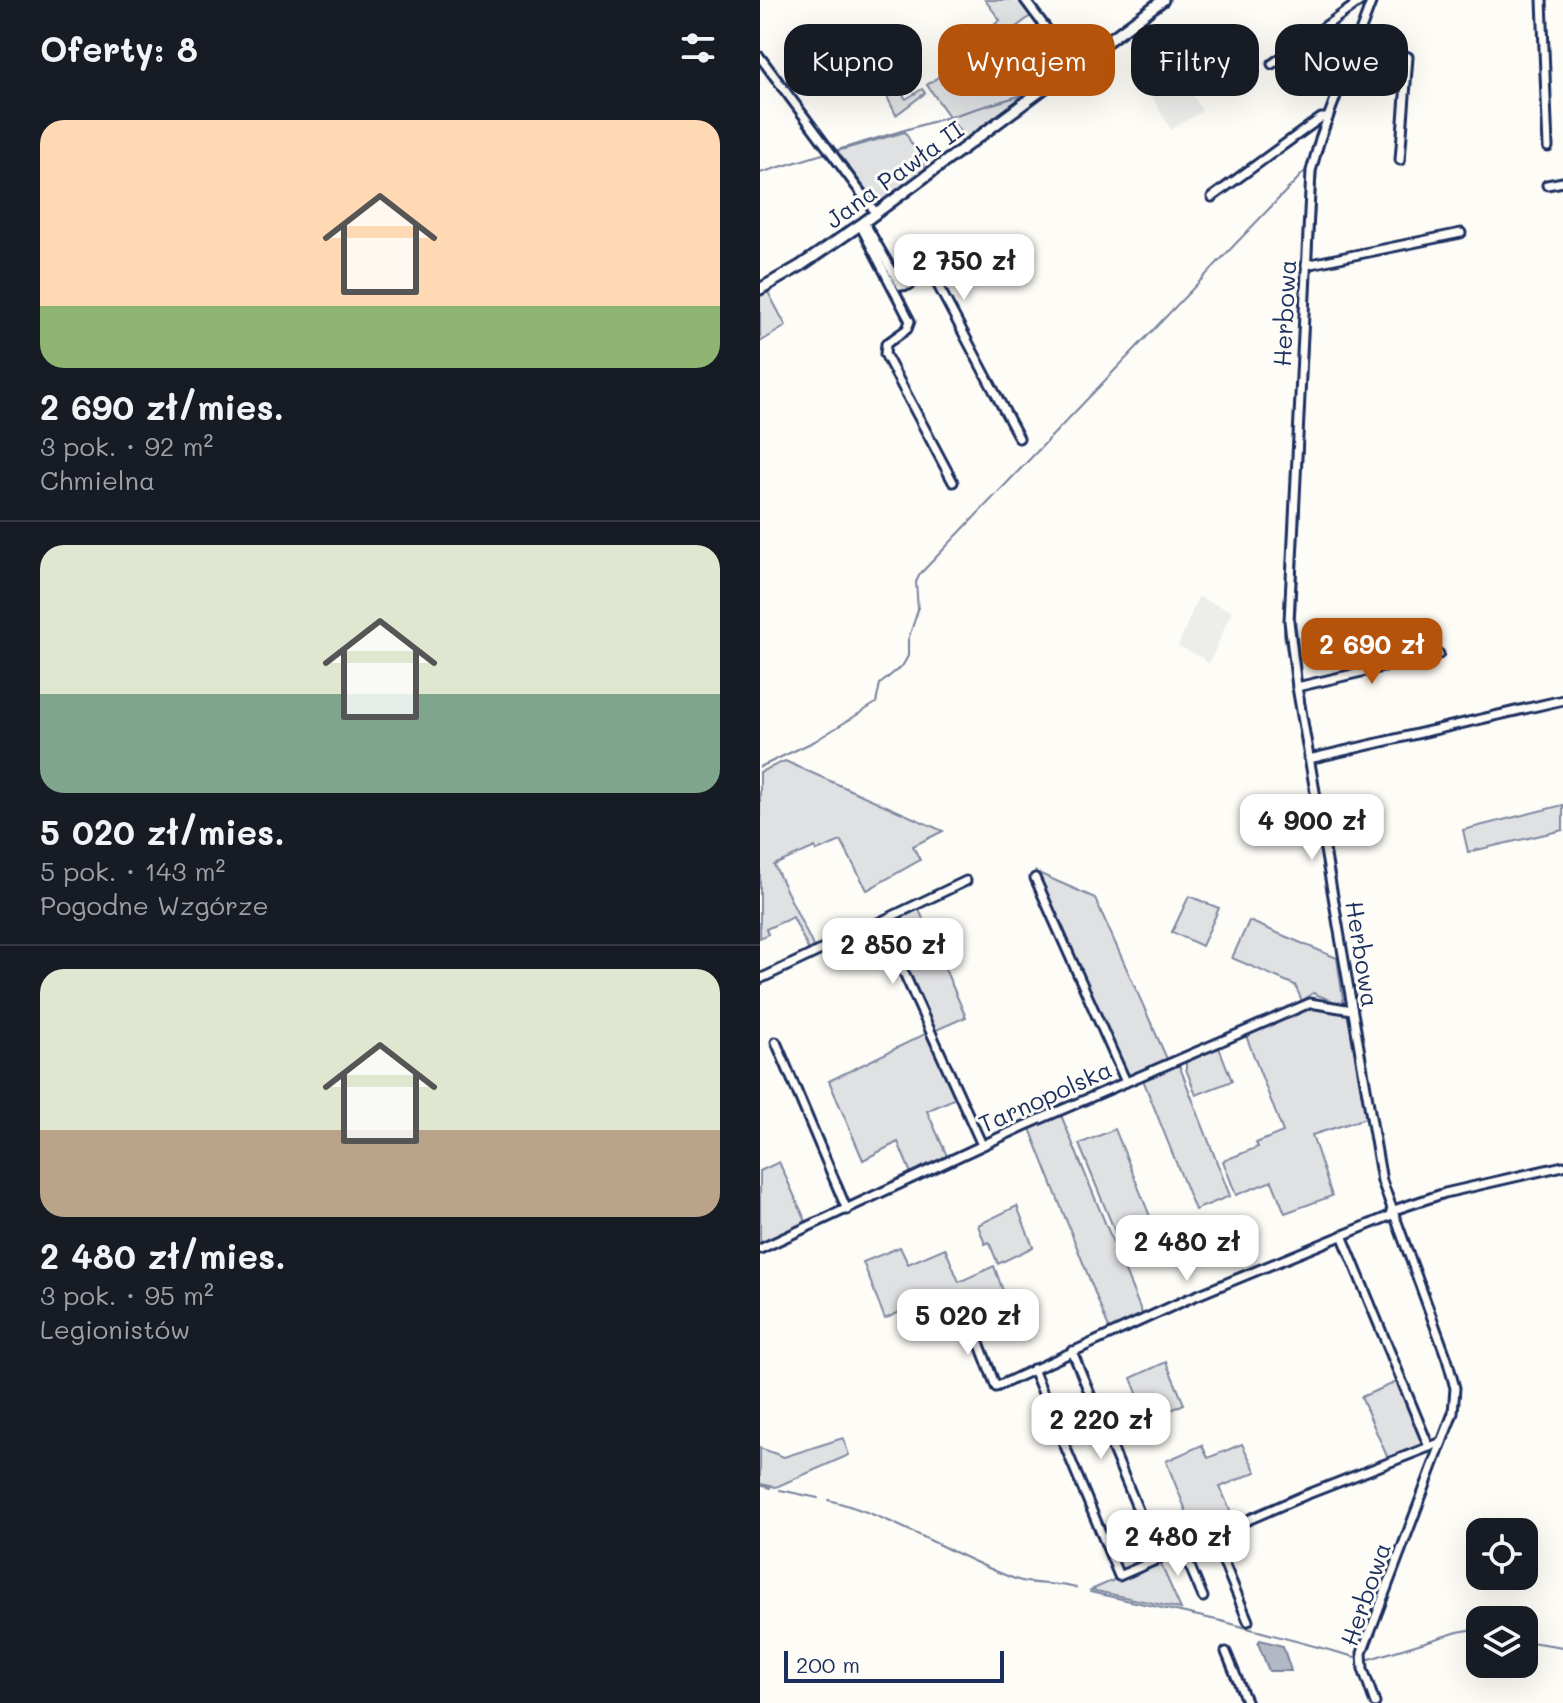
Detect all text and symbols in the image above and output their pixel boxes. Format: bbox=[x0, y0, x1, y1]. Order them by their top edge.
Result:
chip: Kupno bbox=[784, 24, 922, 96]
chip: Wynajem bbox=[938, 24, 1115, 96]
chip: Filtry bbox=[1131, 24, 1259, 96]
chip: Nowe bbox=[1275, 24, 1408, 96]
text: Oferty: 8 bbox=[40, 26, 198, 71]
icon: filters bbox=[676, 26, 720, 70]
street label: Jana Pawła II bbox=[819, 113, 969, 235]
icon: home bbox=[308, 172, 452, 316]
pin: 2 750 zł bbox=[881, 234, 1047, 302]
text: 2 750 zł bbox=[912, 243, 1016, 277]
street label: Herbowa bbox=[1266, 259, 1302, 367]
text: 2 690 zł/mies. bbox=[40, 384, 284, 429]
text: 3 pok. · 92 m² bbox=[40, 429, 213, 463]
text: Chmielna bbox=[40, 463, 155, 497]
icon: home bbox=[308, 597, 452, 741]
pin: 2 690 zł bbox=[1289, 618, 1455, 686]
text: 2 690 zł bbox=[1319, 627, 1425, 661]
pin: 4 900 zł bbox=[1229, 794, 1395, 862]
text: 4 900 zł bbox=[1258, 803, 1366, 837]
text: 5 020 zł/mies. bbox=[40, 809, 285, 854]
text: 5 pok. · 143 m² bbox=[40, 854, 225, 888]
text: Pogodne Wzgórze bbox=[40, 888, 269, 922]
street label: Herbowa bbox=[1339, 899, 1387, 1009]
pin: 2 850 zł bbox=[810, 918, 976, 986]
text: 2 850 zł bbox=[840, 927, 946, 961]
icon: home bbox=[308, 1021, 452, 1165]
street label: Tarnopolska bbox=[974, 1053, 1116, 1139]
pin: 2 480 zł bbox=[1104, 1215, 1270, 1283]
text: 2 480 zł bbox=[1134, 1224, 1240, 1258]
text: 2 480 zł/mies. bbox=[40, 1233, 286, 1278]
text: 3 pok. · 95 m² bbox=[40, 1278, 214, 1312]
pin: 5 020 zł bbox=[885, 1289, 1051, 1357]
text: 5 020 zł bbox=[915, 1298, 1021, 1332]
text: Legionistów bbox=[40, 1312, 190, 1346]
pin: 2 220 zł bbox=[1018, 1393, 1184, 1461]
text: 2 220 zł bbox=[1049, 1402, 1153, 1436]
pin: 2 480 zł bbox=[1095, 1510, 1261, 1578]
map controls bbox=[1466, 1518, 1538, 1678]
button: locate bbox=[1466, 1518, 1538, 1590]
text: 2 480 zł bbox=[1125, 1519, 1231, 1553]
street label: Herbowa bbox=[1333, 1538, 1397, 1650]
button: layers bbox=[1466, 1606, 1538, 1678]
scale bar bbox=[784, 1647, 1004, 1683]
text: 200 m bbox=[796, 1650, 860, 1679]

